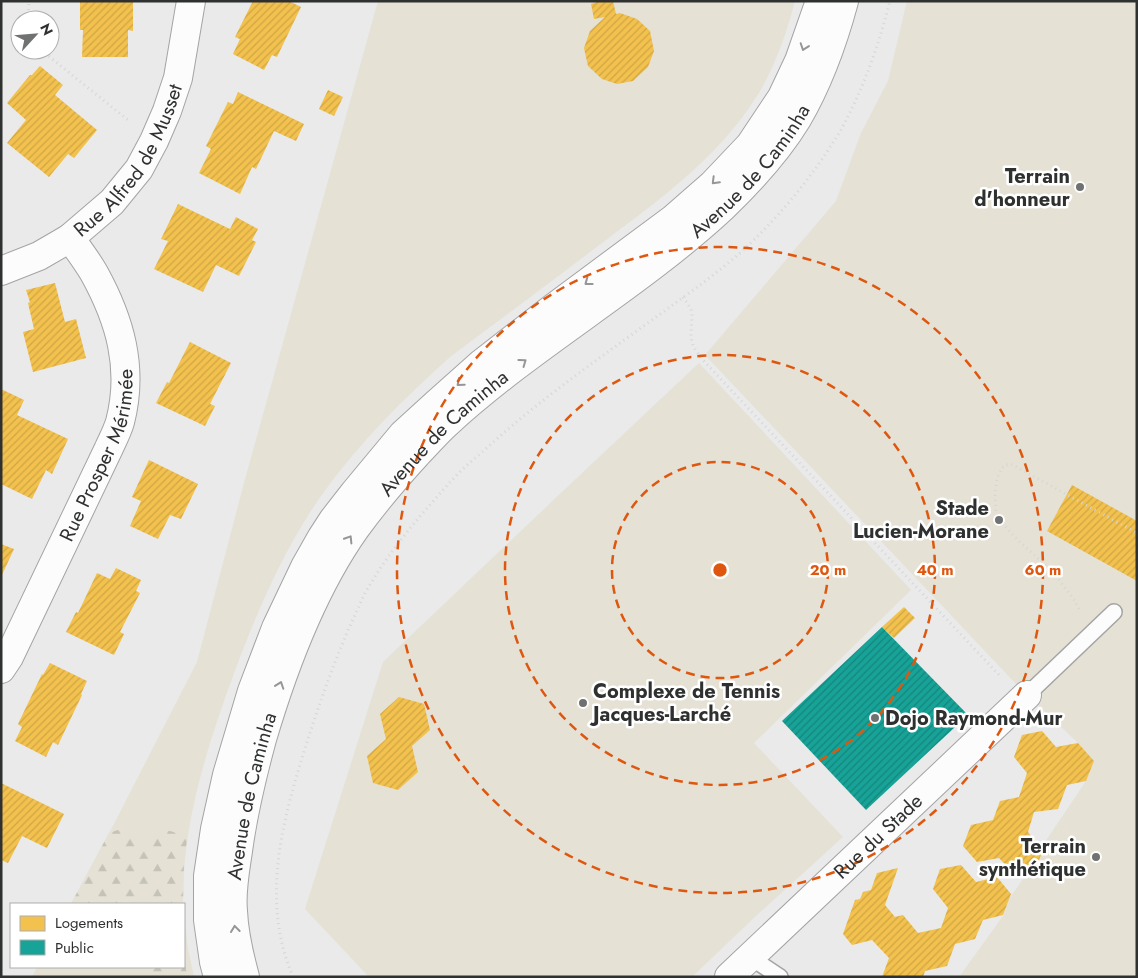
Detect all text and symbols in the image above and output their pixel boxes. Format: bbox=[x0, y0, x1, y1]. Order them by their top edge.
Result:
north arrow bbox=[10, 10, 60, 60]
text: N bbox=[35, 20, 58, 39]
one-way arrow bbox=[800, 43, 810, 51]
street label: Rue Alfred de Musset bbox=[67, 80, 190, 243]
street label: Avenue de Caminha bbox=[683, 99, 817, 245]
place label: Terrain d'honneur bbox=[974, 162, 1071, 214]
one-way arrow bbox=[712, 176, 721, 185]
marker: Terrain d'honneur bbox=[1074, 181, 1086, 193]
one-way arrow bbox=[585, 277, 594, 285]
one-way arrow bbox=[517, 359, 526, 367]
street label: Avenue de Caminha bbox=[372, 363, 514, 502]
street label: Rue Prosper Mérimée bbox=[52, 369, 140, 546]
one-way arrow bbox=[456, 377, 465, 386]
place label: Stade Lucien-Morane bbox=[853, 494, 989, 546]
marker: Stade Lucien-Morane bbox=[993, 514, 1005, 526]
one-way arrow bbox=[343, 535, 353, 544]
text: 20 m bbox=[810, 559, 846, 581]
text: 40 m bbox=[916, 559, 954, 581]
text: 60 m bbox=[1025, 559, 1061, 581]
centre of rings bbox=[711, 561, 729, 579]
place label: Complexe de Tennis Jacques-Larché bbox=[589, 677, 780, 729]
one-way arrow bbox=[274, 682, 284, 690]
marker: Complexe de Tennis Jacques-Larché bbox=[577, 697, 589, 709]
place label: Dojo Raymond-Mur bbox=[885, 704, 1064, 733]
street label: Avenue de Caminha bbox=[219, 709, 284, 882]
marker: Dojo Raymond-Mur bbox=[869, 712, 881, 724]
street label: Rue du Stade bbox=[827, 787, 929, 885]
place label: Terrain synthétique bbox=[979, 832, 1086, 884]
marker: Terrain synthétique bbox=[1090, 851, 1102, 863]
legend bbox=[10, 903, 185, 968]
text: Logements bbox=[55, 912, 123, 934]
one-way arrow bbox=[230, 925, 241, 933]
text: Public bbox=[55, 937, 94, 959]

